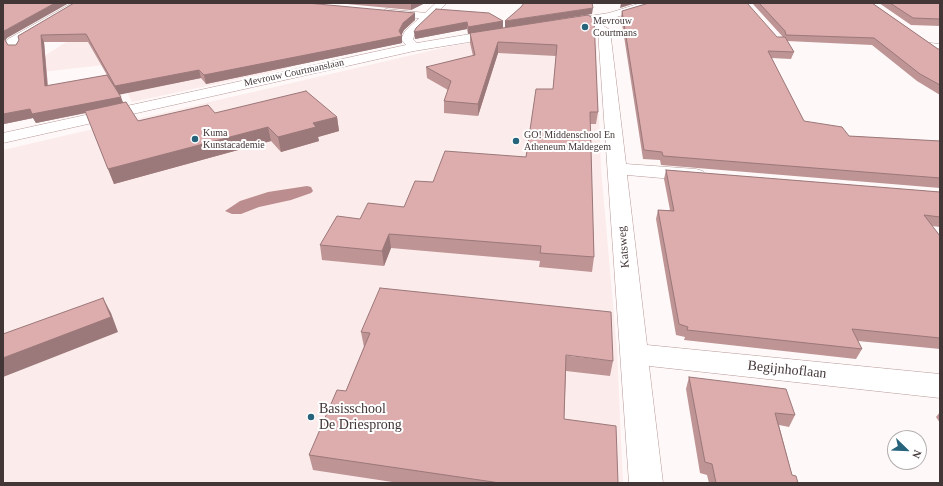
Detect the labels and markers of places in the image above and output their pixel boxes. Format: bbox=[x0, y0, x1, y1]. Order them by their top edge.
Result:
place label: Mevrouw Courtmans bbox=[593, 15, 637, 38]
marker: Mevrouw Courtmans bbox=[580, 22, 590, 32]
place label: Kuma Kunstacademie bbox=[203, 127, 265, 150]
place label: GO! Middenschool En Atheneum Maldegem bbox=[524, 129, 615, 152]
marker: Kuma Kunstacademie bbox=[190, 134, 200, 144]
marker: GO! Middenschool En Atheneum Maldegem bbox=[511, 136, 521, 146]
place label: Basisschool De Driesprong bbox=[319, 401, 402, 434]
marker: Basisschool De Driesprong bbox=[306, 412, 316, 422]

